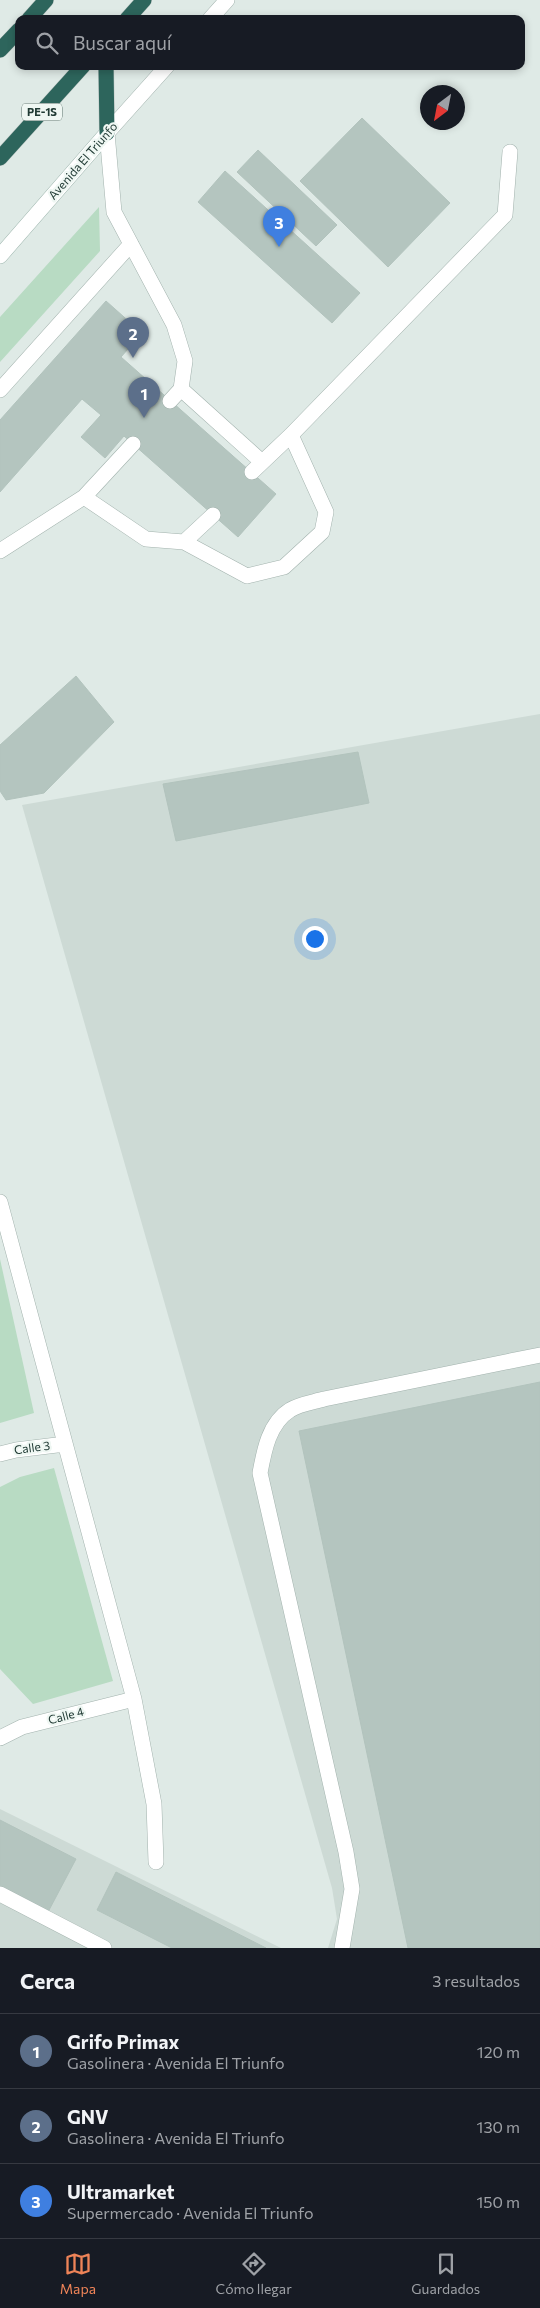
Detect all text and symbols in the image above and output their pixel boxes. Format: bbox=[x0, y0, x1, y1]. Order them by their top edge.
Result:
search box bbox=[15, 15, 525, 70]
icon: search bbox=[33, 29, 61, 57]
text: Buscar aquí bbox=[73, 31, 172, 54]
north arrow bbox=[420, 85, 465, 130]
road number: PE-1S bbox=[22, 104, 62, 120]
street label: Avenida El Triunfo bbox=[45, 119, 120, 202]
pin: 3 bbox=[263, 206, 295, 247]
pin: 2 bbox=[117, 317, 149, 358]
pin: 1 bbox=[128, 377, 160, 418]
your location bbox=[302, 926, 328, 952]
street label: Calle 3 bbox=[13, 1438, 51, 1456]
street label: Calle 4 bbox=[46, 1704, 85, 1727]
text: Cerca bbox=[20, 1968, 75, 1993]
text: 3 resultados bbox=[432, 1971, 520, 1990]
text: Grifo Primax bbox=[67, 2030, 179, 2053]
text: 1 bbox=[32, 2042, 40, 2061]
text: 120 m bbox=[477, 2042, 520, 2061]
text: Gasolinera · Avenida El Triunfo bbox=[67, 2053, 285, 2072]
text: GNV bbox=[67, 2105, 109, 2128]
text: 2 bbox=[31, 2117, 41, 2136]
text: 130 m bbox=[477, 2117, 520, 2136]
text: Gasolinera · Avenida El Triunfo bbox=[67, 2128, 285, 2147]
text: Ultramarket bbox=[67, 2180, 175, 2203]
text: 3 bbox=[31, 2192, 41, 2211]
text: 150 m bbox=[477, 2192, 520, 2211]
text: Supermercado · Avenida El Triunfo bbox=[67, 2203, 314, 2222]
tab: Mapa bbox=[60, 2250, 96, 2297]
tab: Cómo llegar bbox=[216, 2250, 292, 2297]
tab: Guardados bbox=[411, 2250, 480, 2297]

